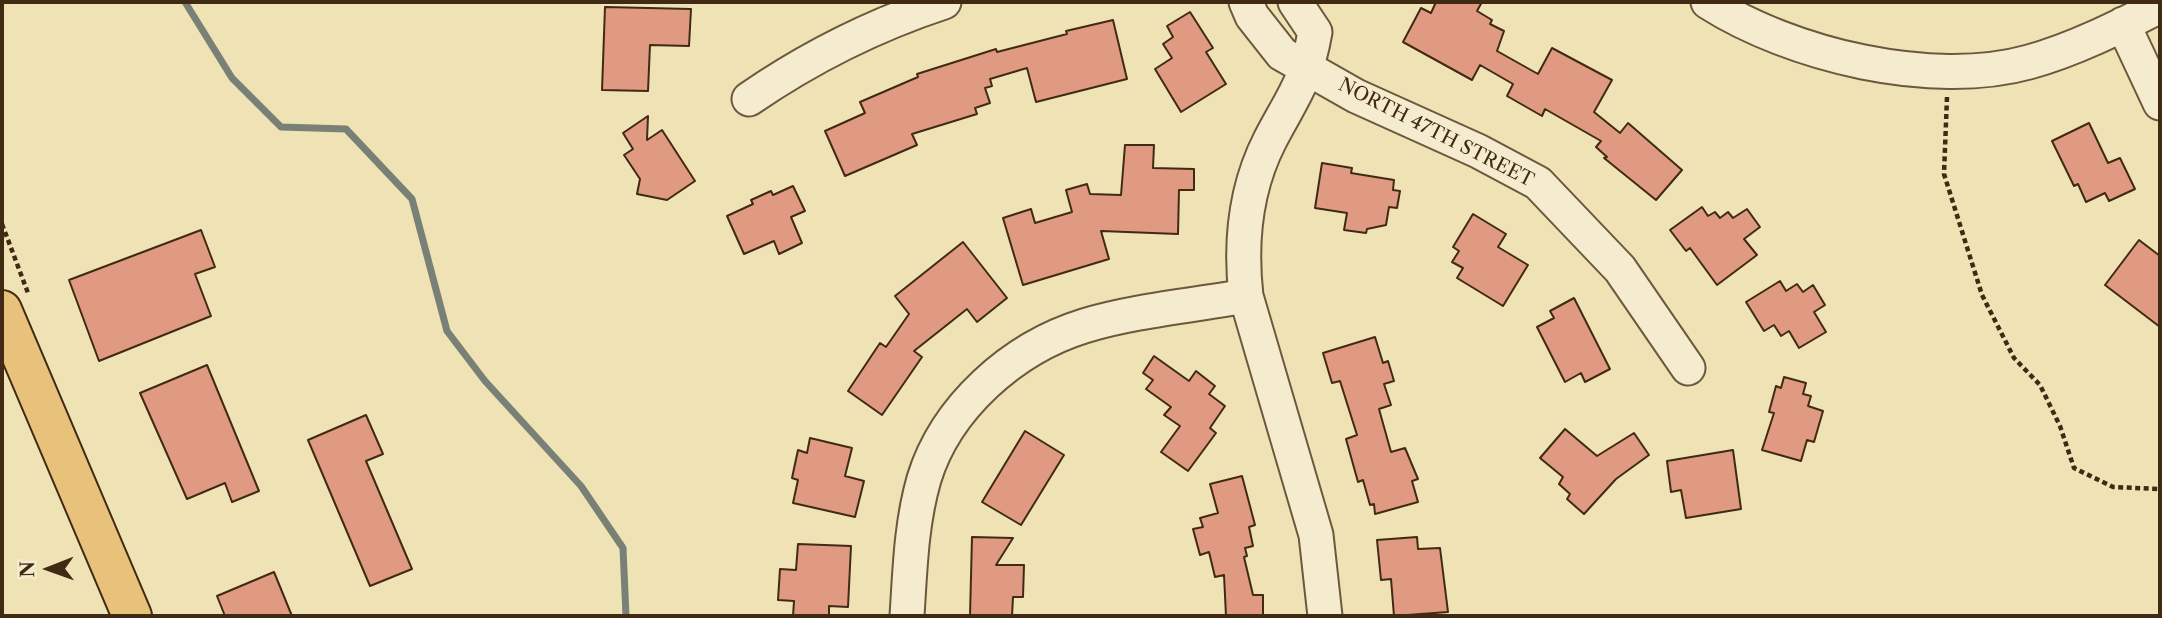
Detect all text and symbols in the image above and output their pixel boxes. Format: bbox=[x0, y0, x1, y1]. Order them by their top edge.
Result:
street label: NORTH 47TH STREET bbox=[1335, 74, 1537, 192]
north arrow bbox=[14, 534, 84, 604]
text: N bbox=[16, 561, 39, 578]

